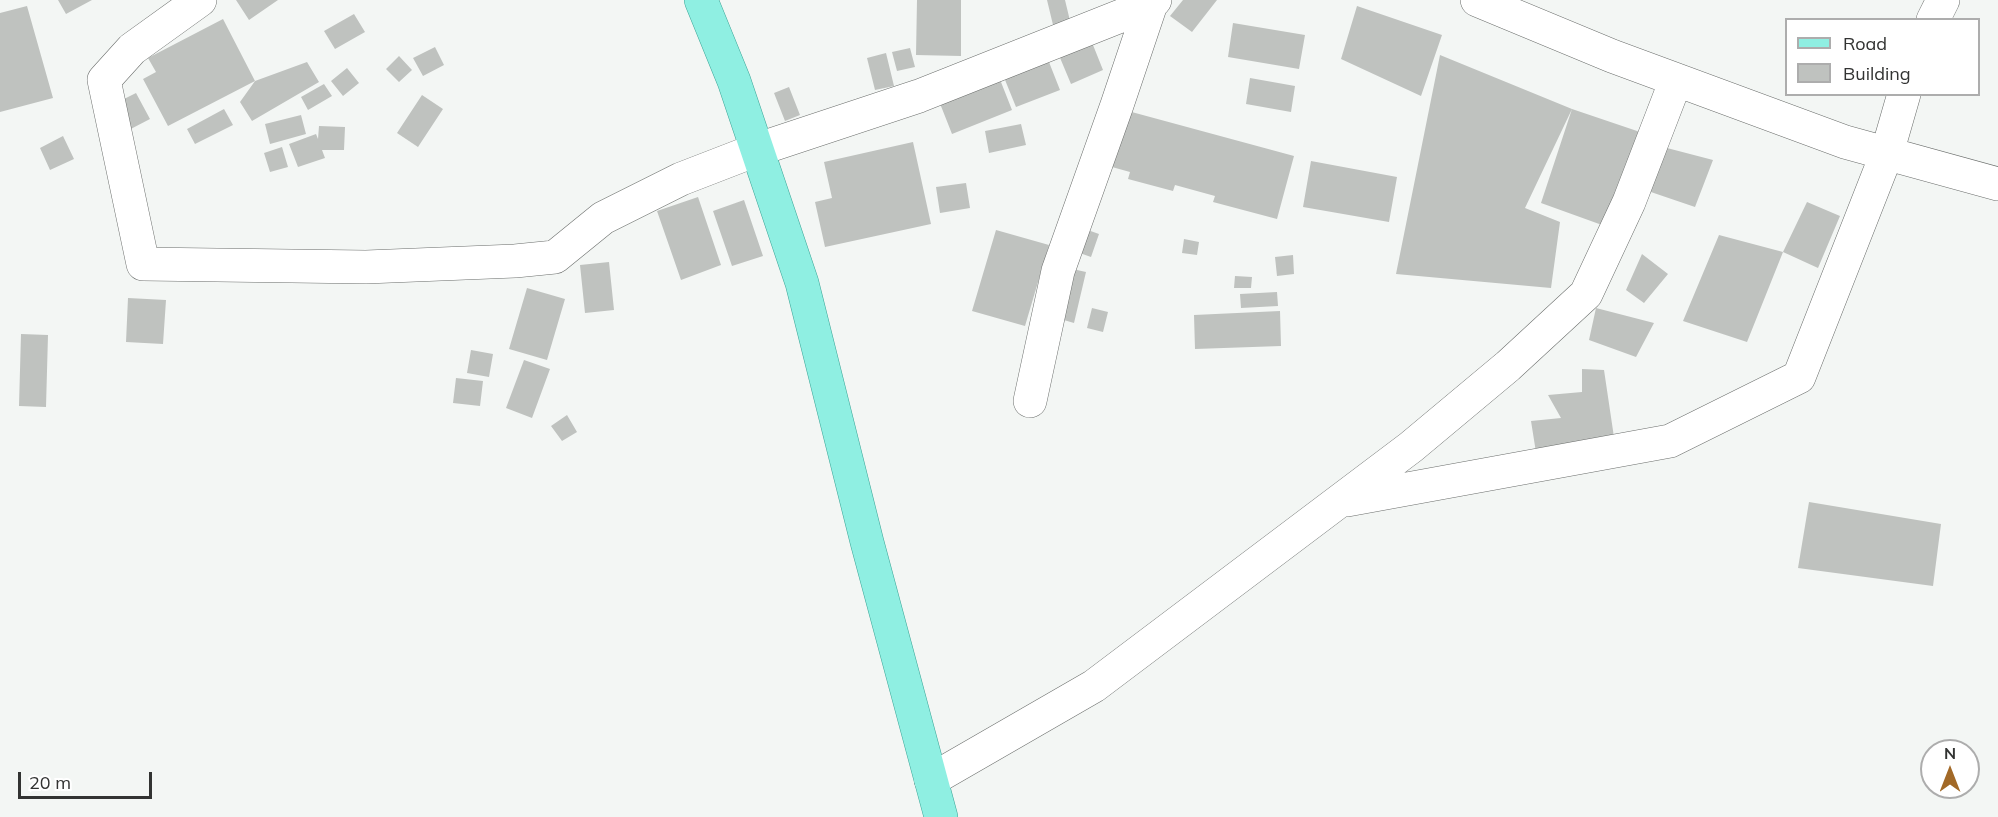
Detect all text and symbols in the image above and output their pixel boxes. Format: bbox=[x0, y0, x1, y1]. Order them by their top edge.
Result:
legend bbox=[1785, 18, 1980, 96]
text: Road bbox=[1843, 32, 1887, 55]
text: Building bbox=[1843, 62, 1911, 85]
north arrow bbox=[1920, 739, 1980, 799]
text: N bbox=[1944, 743, 1956, 763]
scale bar bbox=[21, 760, 154, 798]
text: 20 m bbox=[29, 771, 71, 794]

